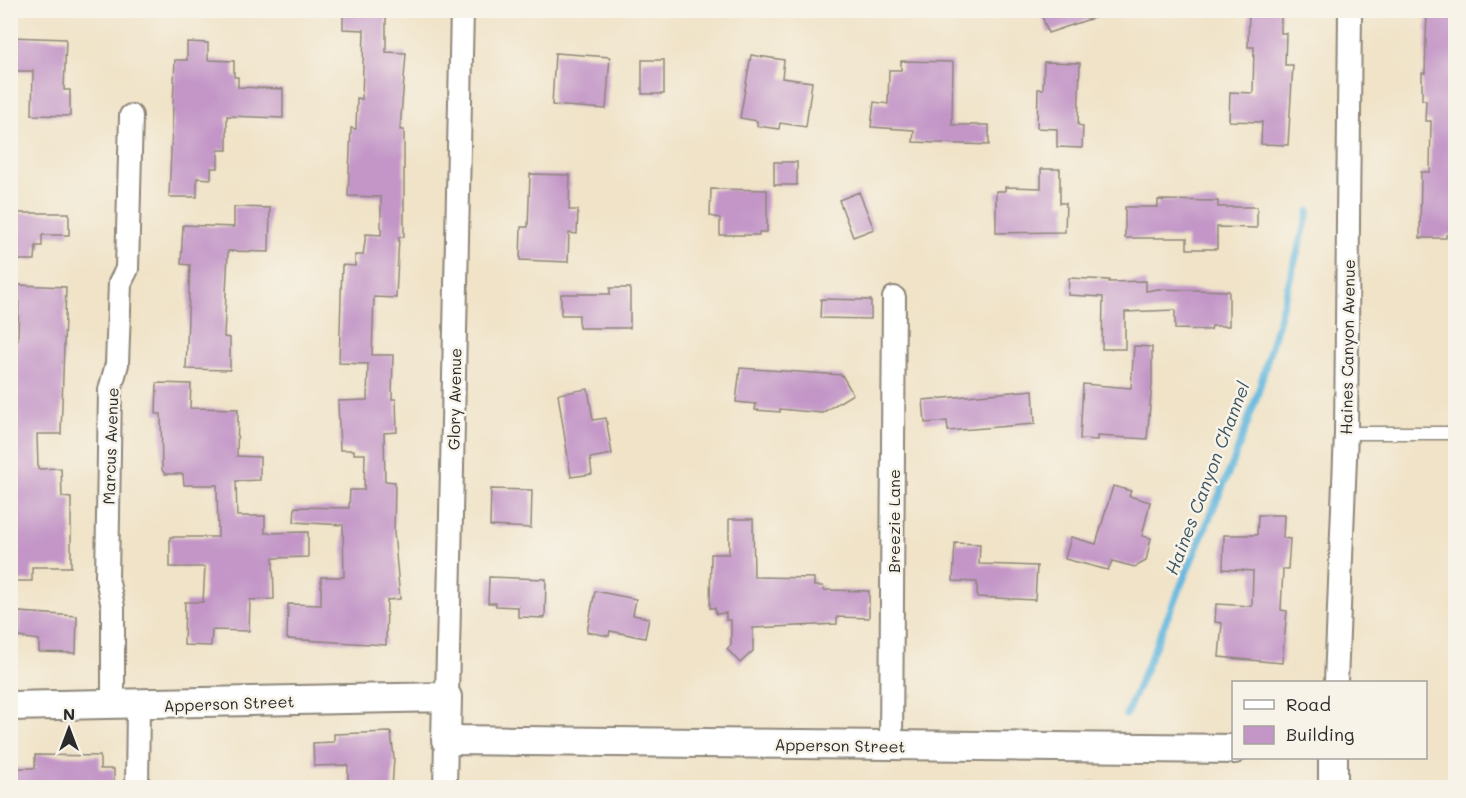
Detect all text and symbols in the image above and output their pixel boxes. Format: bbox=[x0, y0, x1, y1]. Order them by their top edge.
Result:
street label: Haines Canyon Avenue bbox=[1335, 259, 1359, 435]
street label: Glory Avenue bbox=[443, 348, 465, 450]
water label: Haines Canyon Channel bbox=[1159, 378, 1255, 578]
street label: Marcus Avenue bbox=[97, 387, 123, 505]
street label: Breezie Lane bbox=[883, 469, 904, 573]
legend bbox=[1232, 681, 1427, 759]
street label: Apperson Street bbox=[163, 690, 295, 716]
text: Road bbox=[1286, 692, 1331, 716]
north arrow bbox=[39, 699, 99, 759]
text: N bbox=[63, 703, 75, 724]
text: Building bbox=[1286, 722, 1354, 746]
street label: Apperson Street bbox=[774, 733, 906, 757]

